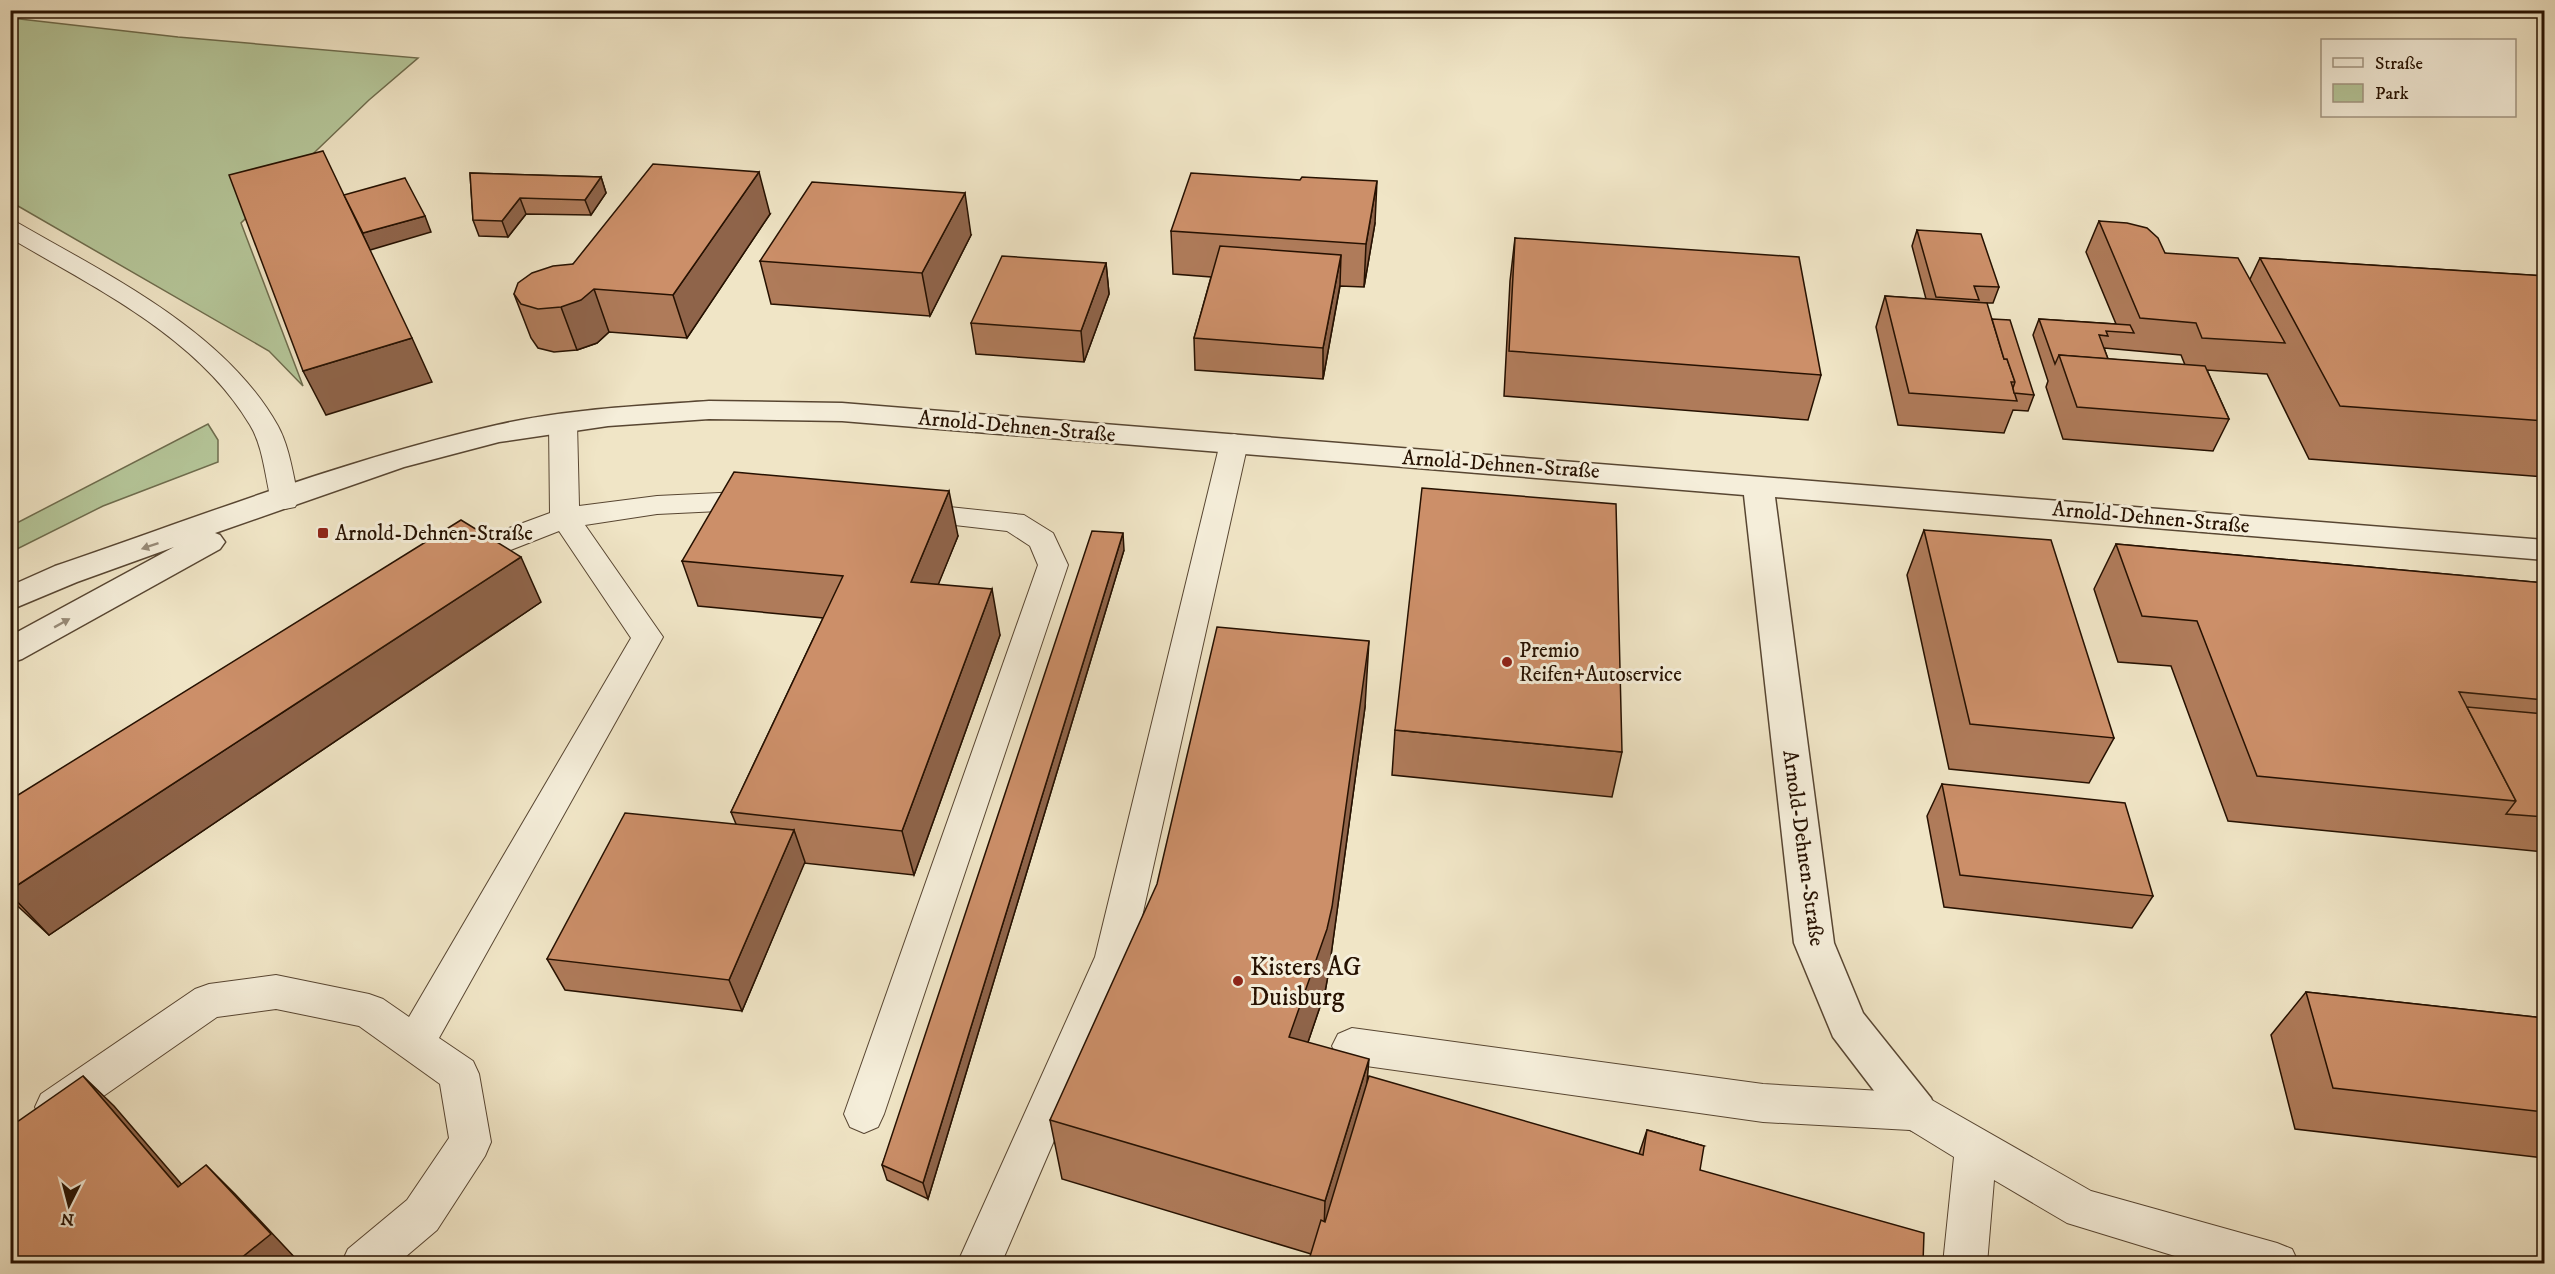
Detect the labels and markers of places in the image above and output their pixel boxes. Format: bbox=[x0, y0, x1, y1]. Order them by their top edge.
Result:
place label: Arnold-Dehnen-Straße bbox=[335, 521, 533, 547]
marker: Arnold-Dehnen-Straße bbox=[316, 526, 330, 540]
place label: Premio Reifen+Autoservice bbox=[1519, 638, 1682, 688]
marker: Premio Reifen+Autoservice bbox=[1500, 655, 1514, 669]
place label: Kisters AG Duisburg bbox=[1250, 951, 1361, 1014]
marker: Kisters AG Duisburg bbox=[1231, 974, 1245, 988]

